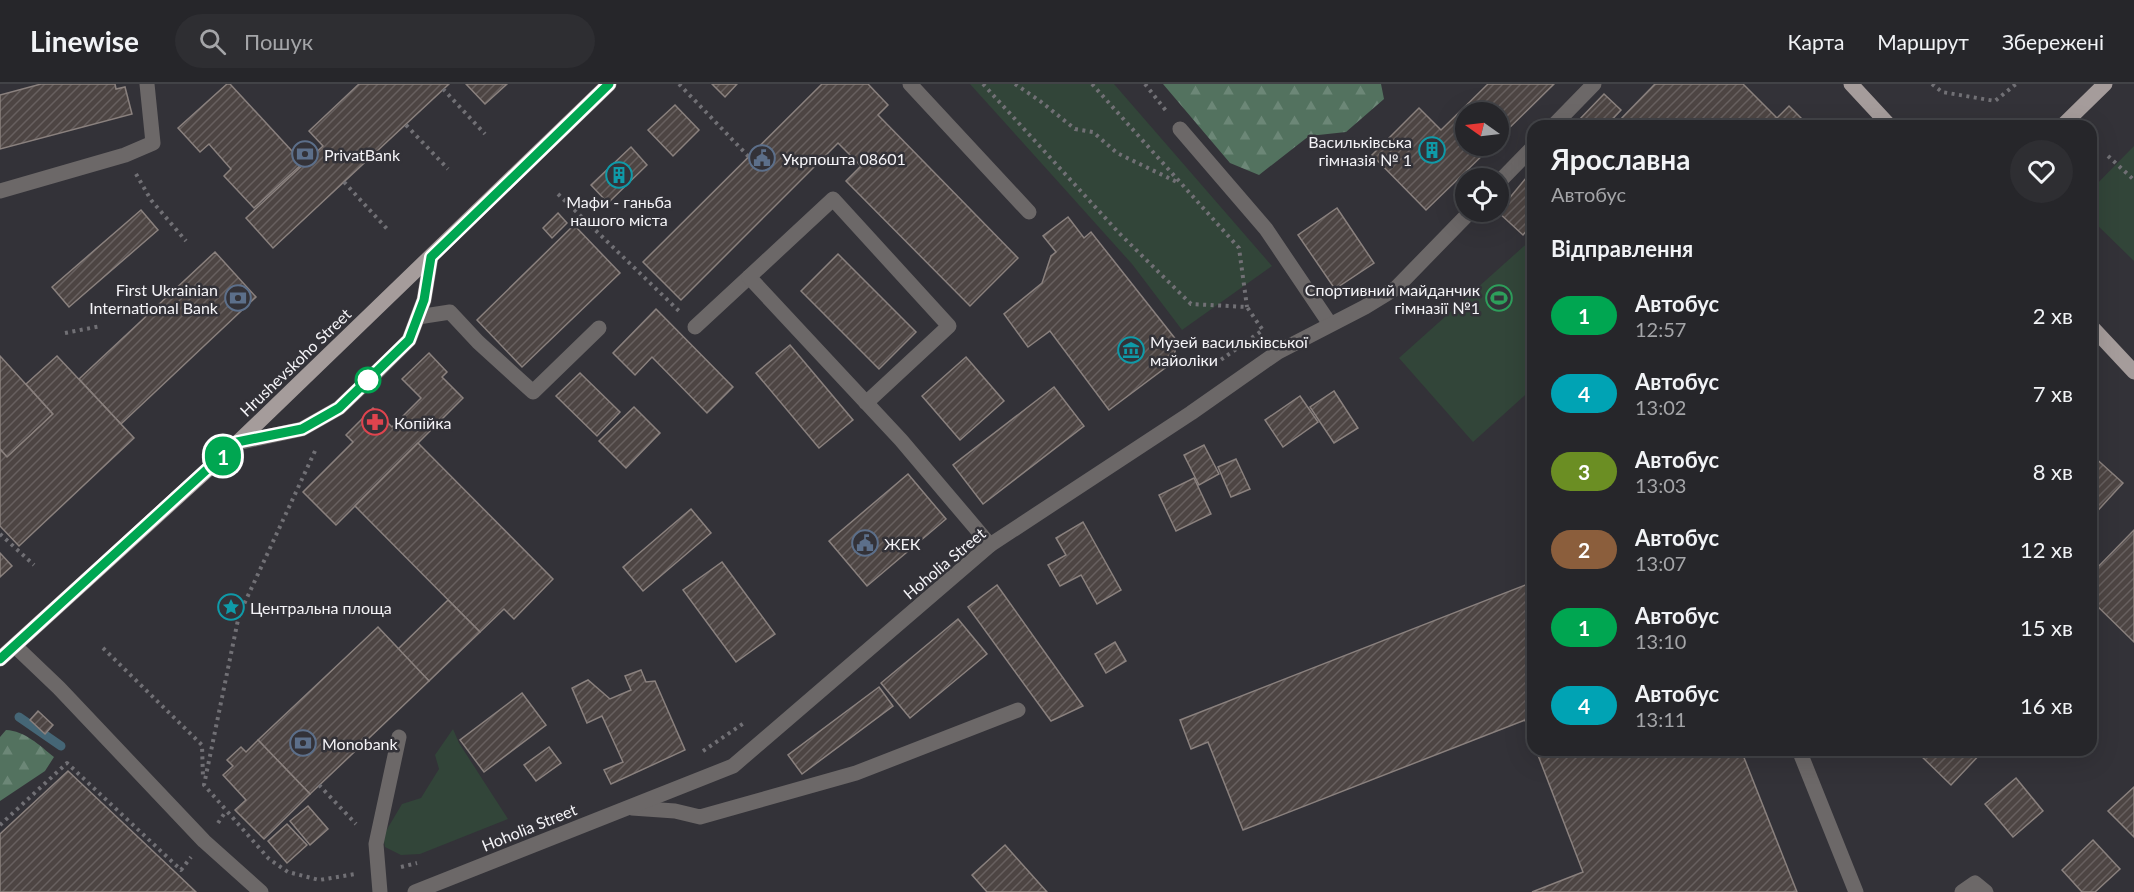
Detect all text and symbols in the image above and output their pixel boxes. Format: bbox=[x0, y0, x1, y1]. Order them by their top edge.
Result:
search box bbox=[175, 14, 595, 68]
text: Linewise bbox=[30, 24, 139, 58]
icon: search bbox=[196, 25, 229, 58]
text: Пошук bbox=[244, 28, 313, 55]
text: Карта bbox=[1788, 29, 1844, 54]
text: Маршрут bbox=[1877, 29, 1969, 54]
text: Збережені bbox=[2002, 29, 2104, 54]
north arrow bbox=[1455, 102, 1509, 156]
map controls bbox=[1455, 102, 1509, 222]
place label: Васильківська гімназія № 1 bbox=[1308, 132, 1412, 169]
building icon: Васильківська гімназія № 1 bbox=[1417, 135, 1447, 165]
bank icon: PrivatBank bbox=[290, 139, 320, 169]
button: heart bbox=[2010, 140, 2073, 203]
text: Ярославна bbox=[1551, 142, 1690, 176]
public building icon: Укрпошта 08601 bbox=[747, 143, 777, 173]
place label: PrivatBank bbox=[324, 145, 401, 164]
place label: Укрпошта 08601 bbox=[782, 149, 906, 168]
building icon: Мафи - ганьба нашого міста bbox=[604, 160, 634, 190]
button: locate bbox=[1455, 168, 1509, 222]
text: Автобус bbox=[1551, 182, 1626, 206]
place label: Мафи - ганьба нашого міста bbox=[566, 192, 672, 229]
text: Відправлення bbox=[1551, 235, 1693, 262]
place label: First Ukrainian International Bank bbox=[89, 280, 219, 317]
place label: Спортивний майданчик гімназії №1 bbox=[1305, 280, 1481, 317]
bank icon: First Ukrainian International Bank bbox=[223, 283, 253, 313]
sports icon: Спортивний майданчик гімназії №1 bbox=[1484, 283, 1514, 313]
text: Автобус bbox=[1635, 290, 1719, 317]
text: 2 хв bbox=[2033, 302, 2073, 329]
text: 1 bbox=[1578, 303, 1590, 328]
street label: Hrushevskoho Street bbox=[236, 304, 355, 420]
text: 12:57 bbox=[1635, 317, 1686, 341]
place label: Музей васильківської майоліки bbox=[1150, 332, 1309, 369]
museum icon: Музей васильківської майоліки bbox=[1116, 335, 1146, 365]
unlabelled marker bbox=[355, 367, 381, 393]
text: Автобус bbox=[1635, 368, 1719, 395]
text: 7 хв bbox=[2033, 380, 2073, 407]
text: 4 bbox=[1578, 381, 1590, 406]
text: 13:02 bbox=[1635, 395, 1686, 419]
pharmacy icon: Копійка bbox=[360, 407, 390, 437]
place label: Копійка bbox=[394, 413, 451, 432]
line badge: 1 bbox=[204, 436, 242, 476]
text: 1 bbox=[217, 444, 229, 469]
text: Автобус bbox=[1635, 446, 1719, 473]
text: 8 хв bbox=[2033, 458, 2073, 485]
text: 3 bbox=[1578, 459, 1590, 484]
text: 13:03 bbox=[1635, 473, 1686, 497]
street label: Hoholia Street bbox=[899, 523, 989, 603]
text: Автобус bbox=[1635, 524, 1719, 551]
public building icon: ЖЕК bbox=[850, 528, 880, 558]
place label: ЖЕК bbox=[884, 534, 921, 553]
text: 12 хв bbox=[2020, 536, 2073, 563]
text: 2 bbox=[1578, 537, 1590, 562]
text: 13:07 bbox=[1635, 551, 1686, 575]
place icon: Центральна площа bbox=[216, 592, 246, 622]
place label: Центральна площа bbox=[250, 598, 392, 617]
text: Автобус bbox=[1635, 602, 1719, 629]
text: 15 хв bbox=[2020, 614, 2073, 641]
text: 1 bbox=[1578, 615, 1590, 640]
text: 13:10 bbox=[1635, 629, 1686, 653]
text: Автобус bbox=[1635, 680, 1719, 707]
text: 16 хв bbox=[2020, 692, 2073, 719]
text: 4 bbox=[1578, 693, 1590, 718]
text: 13:11 bbox=[1635, 707, 1686, 731]
bank icon: Monobank bbox=[288, 728, 318, 758]
place label: Monobank bbox=[322, 734, 399, 753]
street label: Hoholia Street bbox=[479, 799, 580, 855]

